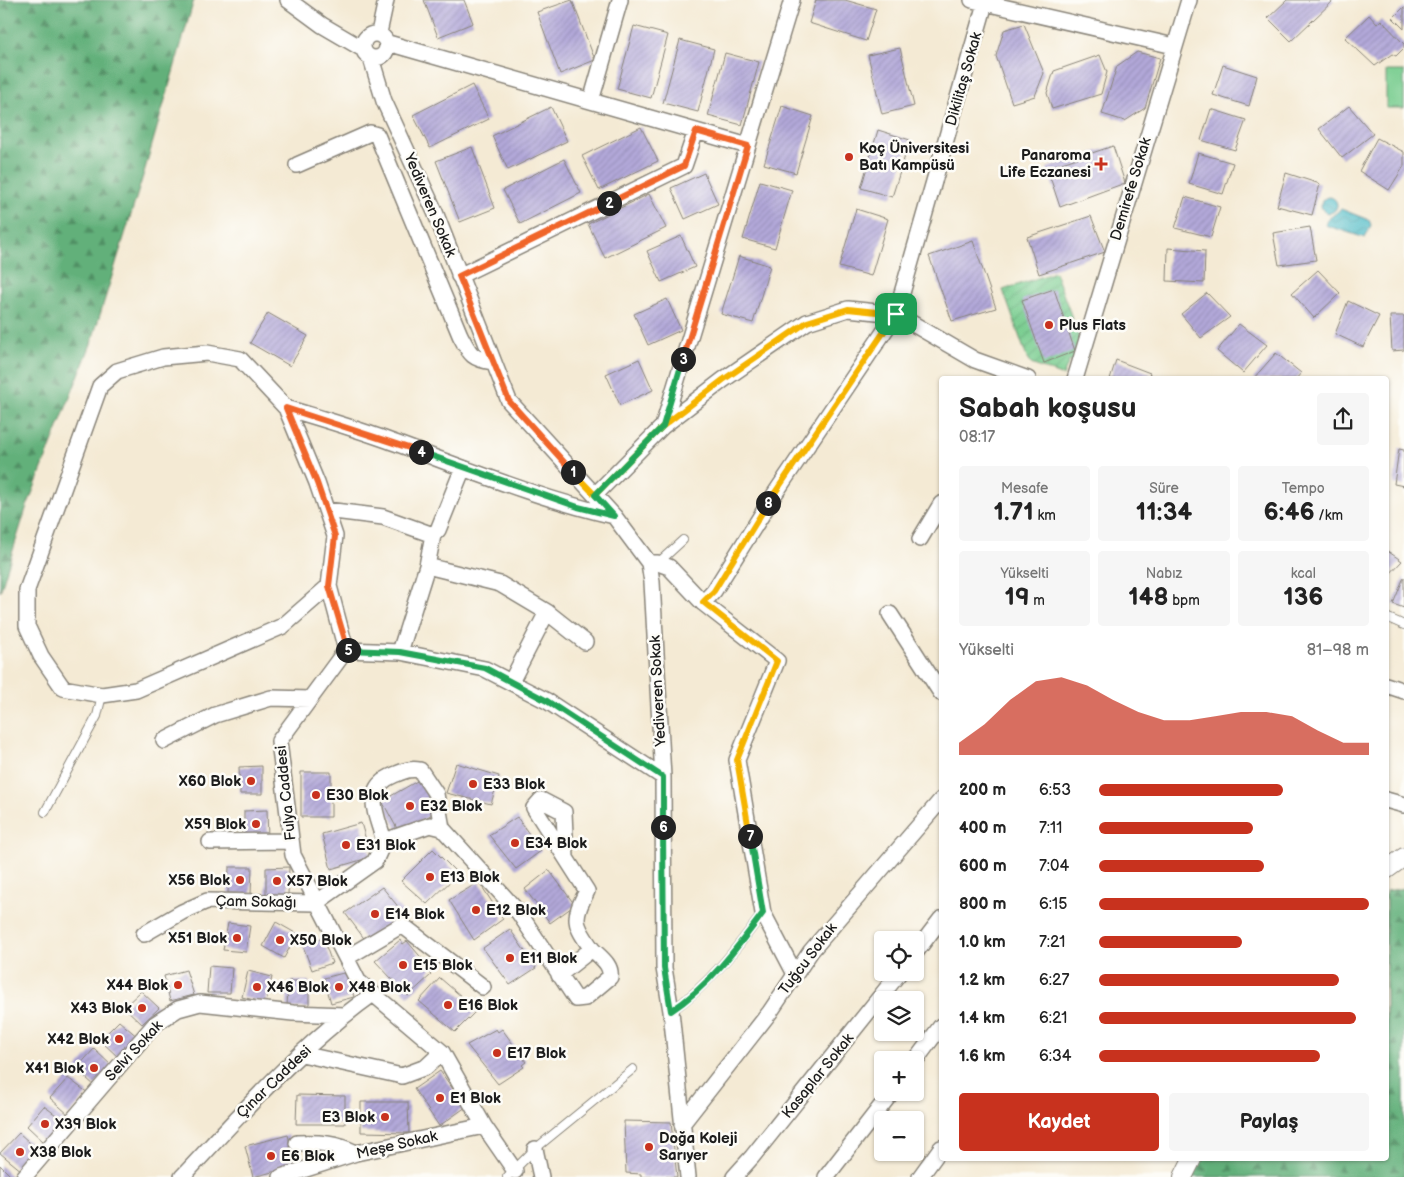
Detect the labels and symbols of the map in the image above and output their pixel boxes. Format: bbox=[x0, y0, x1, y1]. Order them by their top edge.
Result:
street label: Dikilitaş Sokak bbox=[942, 29, 987, 128]
street label: Demirefe Sokak bbox=[1106, 135, 1156, 243]
place label: Koç Üniversitesi Batı Kampüsü bbox=[859, 139, 969, 175]
place label: Panaroma Life Eczanesi bbox=[999, 146, 1091, 182]
street label: Yediveren Sokak bbox=[399, 149, 461, 260]
marker: Koç Üniversitesi Batı Kampüsü bbox=[843, 151, 855, 163]
marker: Panaroma Life Eczanesi bbox=[1095, 158, 1107, 170]
pin: 2 bbox=[596, 190, 622, 216]
pin bbox=[875, 293, 917, 335]
place label: Plus Flats bbox=[1059, 316, 1126, 335]
marker: Plus Flats bbox=[1043, 319, 1055, 331]
pin: 3 bbox=[670, 346, 696, 372]
pin: 4 bbox=[408, 440, 434, 464]
pin: 1 bbox=[560, 460, 586, 484]
pin: 8 bbox=[756, 490, 780, 516]
street label: Yediveren Sokak bbox=[646, 634, 670, 748]
pin: 5 bbox=[336, 638, 360, 662]
street label: Fulya Caddesi bbox=[272, 744, 300, 842]
place label: X60 Blok bbox=[179, 772, 241, 791]
marker: X60 Blok bbox=[245, 775, 257, 787]
place label: E33 Blok bbox=[483, 775, 545, 794]
marker: E33 Blok bbox=[467, 778, 479, 790]
place label: E30 Blok bbox=[326, 786, 389, 805]
marker: E30 Blok bbox=[310, 789, 322, 801]
place label: E32 Blok bbox=[420, 797, 482, 816]
marker: E32 Blok bbox=[404, 800, 416, 812]
pin: 6 bbox=[650, 814, 676, 840]
place label: X59 Blok bbox=[185, 815, 246, 834]
marker: X59 Blok bbox=[250, 818, 262, 830]
pin: 7 bbox=[738, 824, 762, 848]
place label: E34 Blok bbox=[525, 834, 587, 853]
place label: E31 Blok bbox=[356, 836, 416, 855]
marker: E34 Blok bbox=[509, 837, 521, 849]
marker: E31 Blok bbox=[340, 839, 352, 851]
place label: E13 Blok bbox=[440, 868, 500, 887]
place label: X56 Blok bbox=[169, 871, 230, 890]
marker: E13 Blok bbox=[424, 871, 436, 883]
place label: X57 Blok bbox=[287, 872, 348, 891]
marker: X56 Blok bbox=[234, 874, 246, 886]
marker: X57 Blok bbox=[271, 875, 283, 887]
street label: Çam Sokağı bbox=[215, 892, 297, 912]
place label: E12 Blok bbox=[486, 901, 546, 920]
marker: E12 Blok bbox=[470, 904, 482, 916]
place label: E14 Blok bbox=[385, 905, 445, 924]
marker: E14 Blok bbox=[369, 908, 381, 920]
street label: Tuğcu Sokak bbox=[775, 919, 842, 999]
place label: X51 Blok bbox=[168, 929, 227, 948]
place label: X50 Blok bbox=[290, 931, 352, 950]
marker: X51 Blok bbox=[231, 932, 243, 944]
marker: X50 Blok bbox=[274, 934, 286, 946]
place label: E11 Blok bbox=[520, 949, 577, 968]
marker: E11 Blok bbox=[504, 952, 516, 964]
place label: E15 Blok bbox=[413, 956, 473, 975]
marker: E15 Blok bbox=[397, 959, 409, 971]
place label: X44 Blok bbox=[107, 976, 168, 995]
place label: X46 Blok bbox=[267, 978, 329, 997]
place label: X48 Blok bbox=[349, 978, 411, 997]
marker: X44 Blok bbox=[172, 979, 184, 991]
marker: X46 Blok bbox=[251, 981, 263, 993]
marker: X48 Blok bbox=[333, 981, 345, 993]
place label: E16 Blok bbox=[458, 996, 518, 1015]
place label: X43 Blok bbox=[71, 999, 132, 1018]
marker: E16 Blok bbox=[442, 999, 454, 1011]
marker: X43 Blok bbox=[136, 1002, 148, 1014]
street label: Selvi Sokak bbox=[101, 1016, 167, 1085]
street label: Kasaplar Sokak bbox=[778, 1029, 859, 1122]
place label: X42 Blok bbox=[47, 1030, 109, 1049]
marker: X42 Blok bbox=[113, 1033, 125, 1045]
street label: Çınar Caddesi bbox=[233, 1042, 315, 1122]
place label: E17 Blok bbox=[507, 1044, 566, 1063]
marker: E17 Blok bbox=[491, 1047, 503, 1059]
place label: X41 Blok bbox=[25, 1059, 84, 1078]
marker: X41 Blok bbox=[88, 1062, 100, 1074]
place label: E1 Blok bbox=[450, 1089, 501, 1108]
marker: E1 Blok bbox=[434, 1092, 446, 1104]
place label: E3 Blok bbox=[322, 1108, 375, 1127]
marker: E3 Blok bbox=[379, 1111, 391, 1123]
place label: X39 Blok bbox=[55, 1115, 116, 1134]
marker: X39 Blok bbox=[39, 1118, 51, 1130]
street label: Meşe Sokak bbox=[355, 1126, 440, 1164]
place label: Doğa Koleji Sarıyer bbox=[659, 1129, 738, 1165]
marker: Doğa Koleji Sarıyer bbox=[643, 1141, 655, 1153]
place label: X38 Blok bbox=[30, 1143, 92, 1162]
marker: X38 Blok bbox=[14, 1146, 26, 1158]
place label: E6 Blok bbox=[281, 1147, 335, 1166]
marker: E6 Blok bbox=[265, 1150, 277, 1162]

